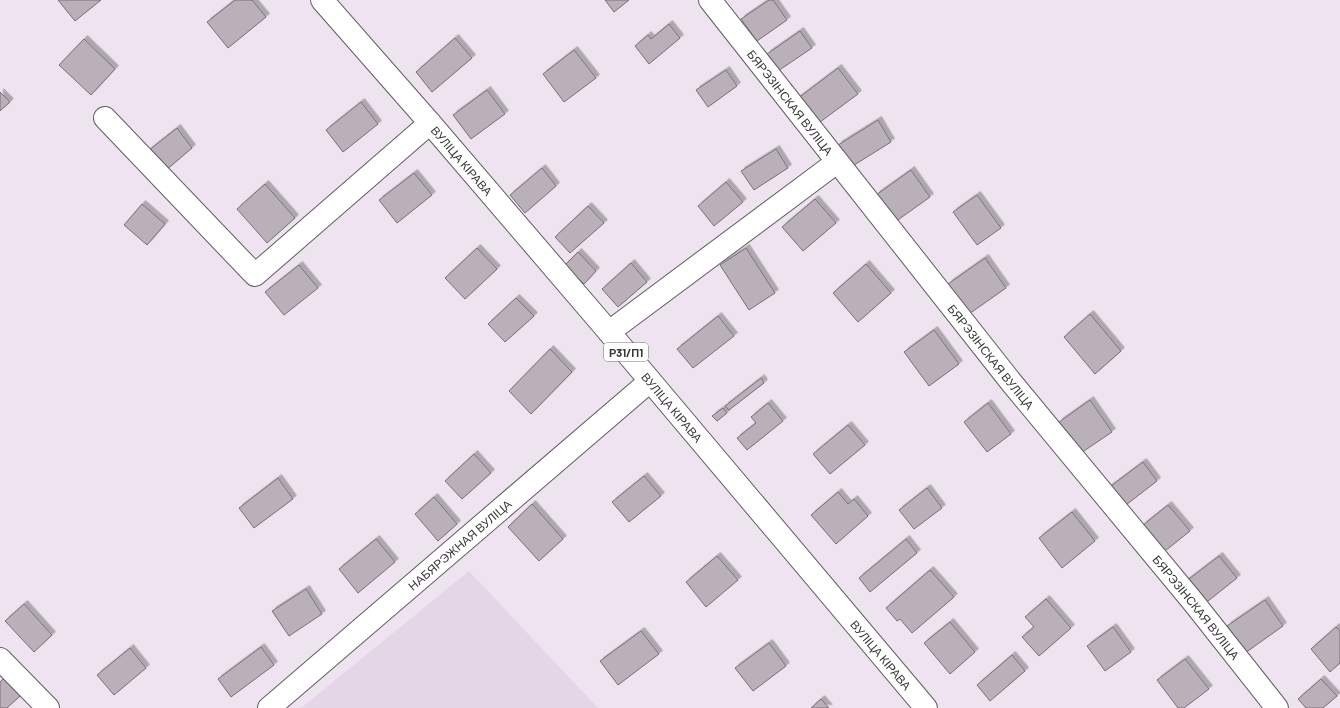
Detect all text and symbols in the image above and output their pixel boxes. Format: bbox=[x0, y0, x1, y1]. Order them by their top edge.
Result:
street label: БЯРЭЗІНСКАЯ ВУЛІЦА bbox=[745, 47, 836, 157]
street label: ВУЛІЦА КІРАВА bbox=[429, 123, 496, 198]
street label: БЯРЭЗІНСКАЯ ВУЛІЦА bbox=[945, 301, 1037, 412]
road number: Р31/П1 bbox=[604, 343, 648, 361]
street label: ВУЛІЦА КІРАВА bbox=[639, 369, 706, 445]
street label: НАБЯРЭЖНАЯ ВУЛІЦА bbox=[405, 496, 514, 593]
street label: БЯРЭЗІНСКАЯ ВУЛІЦА bbox=[1150, 552, 1243, 662]
street label: ВУЛІЦА КІРАВА bbox=[848, 617, 914, 692]

